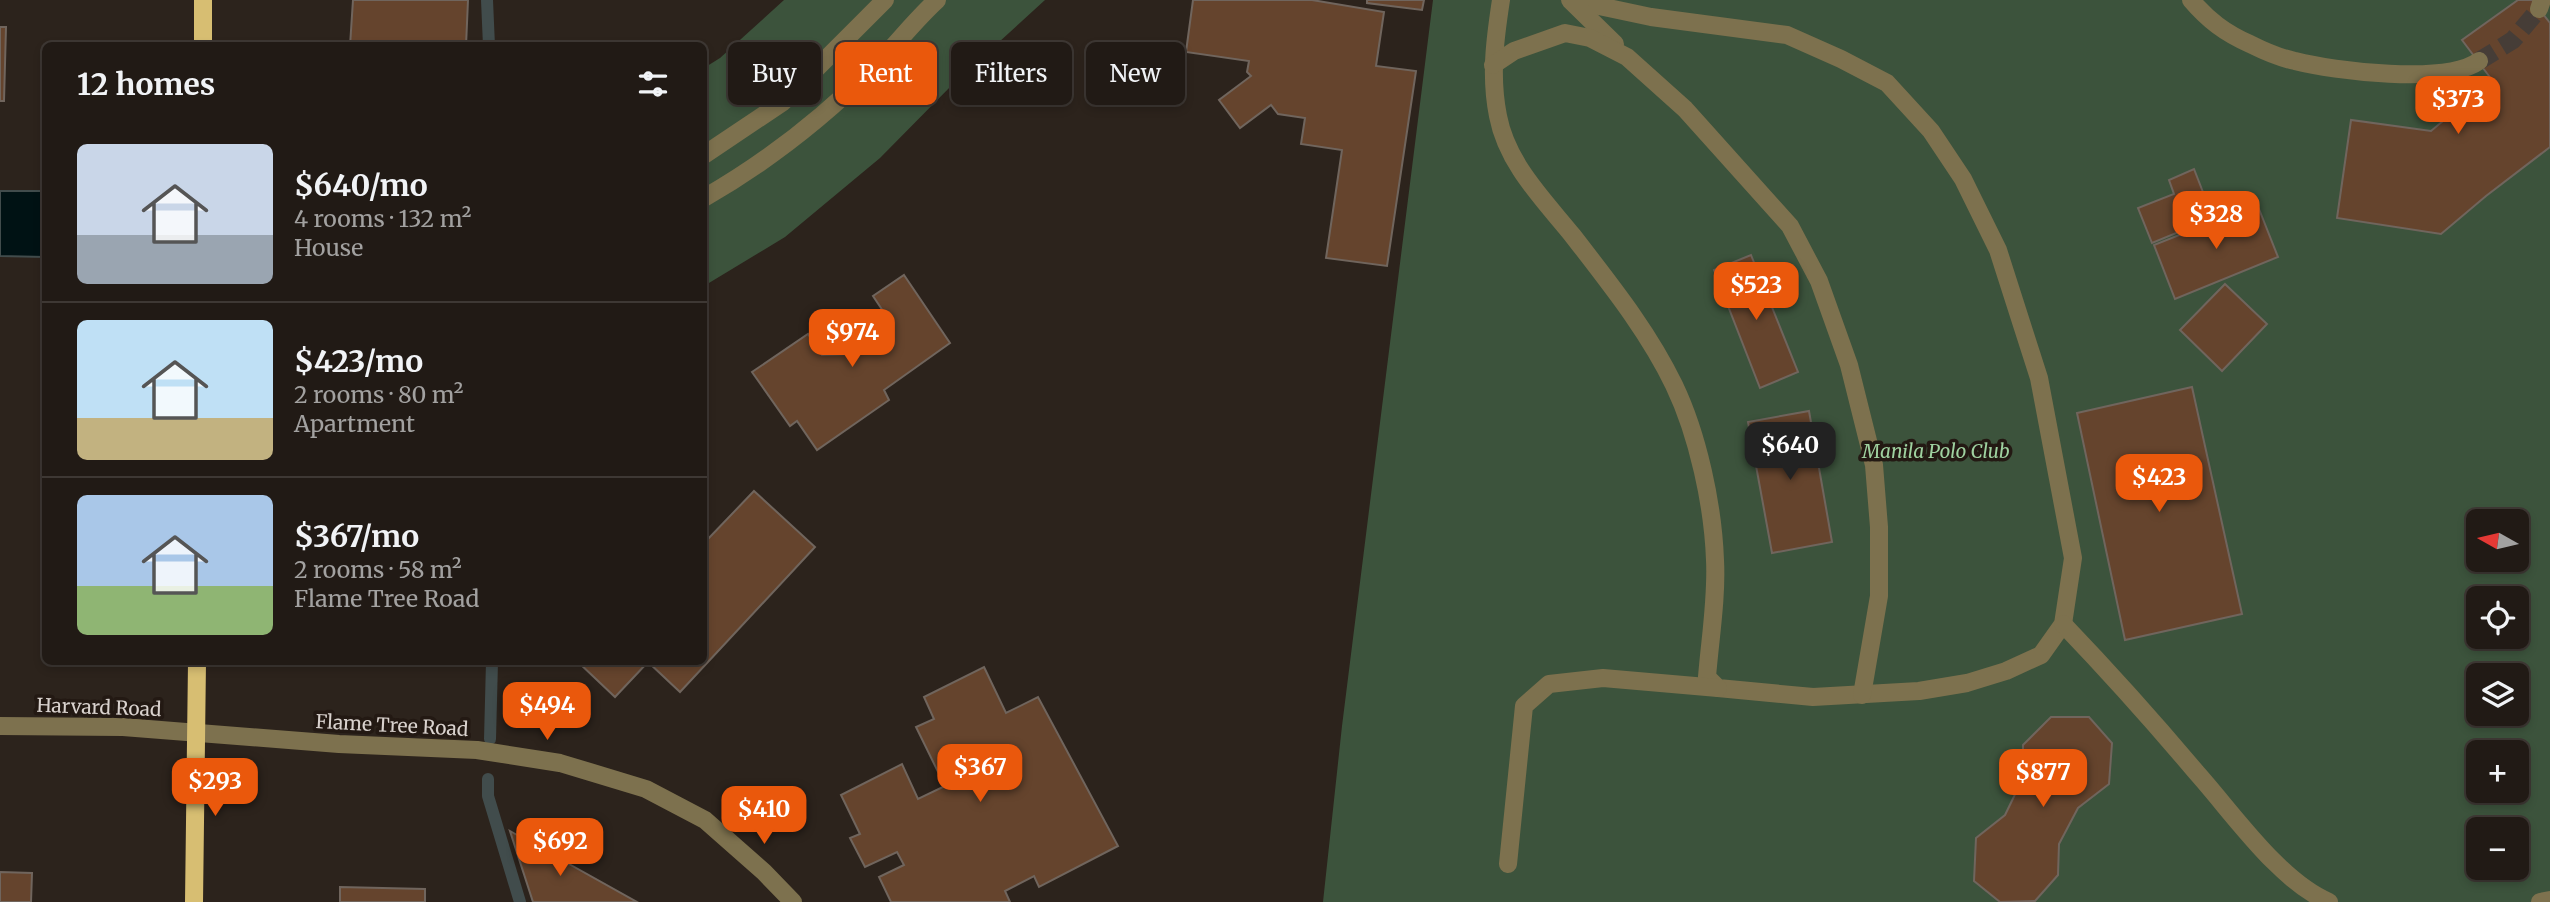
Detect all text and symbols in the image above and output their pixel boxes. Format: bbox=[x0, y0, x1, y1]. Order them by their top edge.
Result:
chip: Buy bbox=[728, 42, 821, 105]
chip: Rent bbox=[835, 42, 937, 105]
chip: Filters bbox=[951, 42, 1072, 105]
chip: New bbox=[1086, 42, 1185, 105]
text: 12 homes bbox=[77, 65, 215, 103]
icon: filters bbox=[634, 65, 672, 103]
pin: $373 bbox=[2417, 76, 2499, 136]
text: $373 bbox=[2431, 84, 2485, 113]
text: $640/mo bbox=[294, 166, 428, 204]
icon: home bbox=[133, 172, 217, 256]
pin: $328 bbox=[2175, 191, 2257, 251]
text: $328 bbox=[2189, 199, 2243, 228]
text: 4 rooms · 132 m² bbox=[294, 204, 471, 233]
text: House bbox=[294, 233, 363, 262]
pin: $523 bbox=[1715, 262, 1797, 322]
text: $523 bbox=[1730, 270, 1782, 299]
pin: $974 bbox=[811, 310, 893, 369]
text: $974 bbox=[825, 317, 879, 346]
text: $423/mo bbox=[294, 342, 423, 380]
icon: home bbox=[133, 348, 217, 432]
text: 2 rooms · 80 m² bbox=[294, 380, 463, 409]
text: Apartment bbox=[294, 409, 415, 438]
pin: $640 bbox=[1749, 422, 1831, 482]
text: $640 bbox=[1761, 430, 1819, 459]
park label: Manila Polo Club bbox=[1861, 439, 2010, 463]
pin: $423 bbox=[2118, 454, 2200, 514]
text: $423 bbox=[2132, 462, 2186, 491]
north arrow bbox=[2466, 509, 2529, 572]
map controls bbox=[2466, 509, 2529, 880]
text: $367/mo bbox=[294, 517, 419, 555]
icon: home bbox=[133, 523, 217, 607]
text: 2 rooms · 58 m² bbox=[294, 555, 462, 584]
text: Flame Tree Road bbox=[294, 584, 479, 613]
button: locate bbox=[2466, 586, 2529, 649]
button: layers bbox=[2466, 663, 2529, 726]
pin: $494 bbox=[506, 682, 588, 742]
text: $494 bbox=[519, 690, 575, 719]
street label: Harvard Road bbox=[36, 693, 162, 721]
street label: Flame Tree Road bbox=[315, 709, 469, 741]
button: + bbox=[2466, 740, 2529, 803]
pin: $367 bbox=[939, 744, 1021, 804]
pin: $877 bbox=[2002, 750, 2084, 809]
text: $367 bbox=[953, 752, 1007, 781]
text: $877 bbox=[2015, 757, 2071, 786]
pin: $293 bbox=[174, 758, 256, 818]
text: $293 bbox=[188, 766, 242, 795]
pin: $410 bbox=[723, 786, 805, 846]
text: $410 bbox=[737, 794, 791, 823]
button: − bbox=[2466, 817, 2529, 880]
pin: $692 bbox=[519, 818, 601, 878]
text: $692 bbox=[532, 826, 588, 855]

